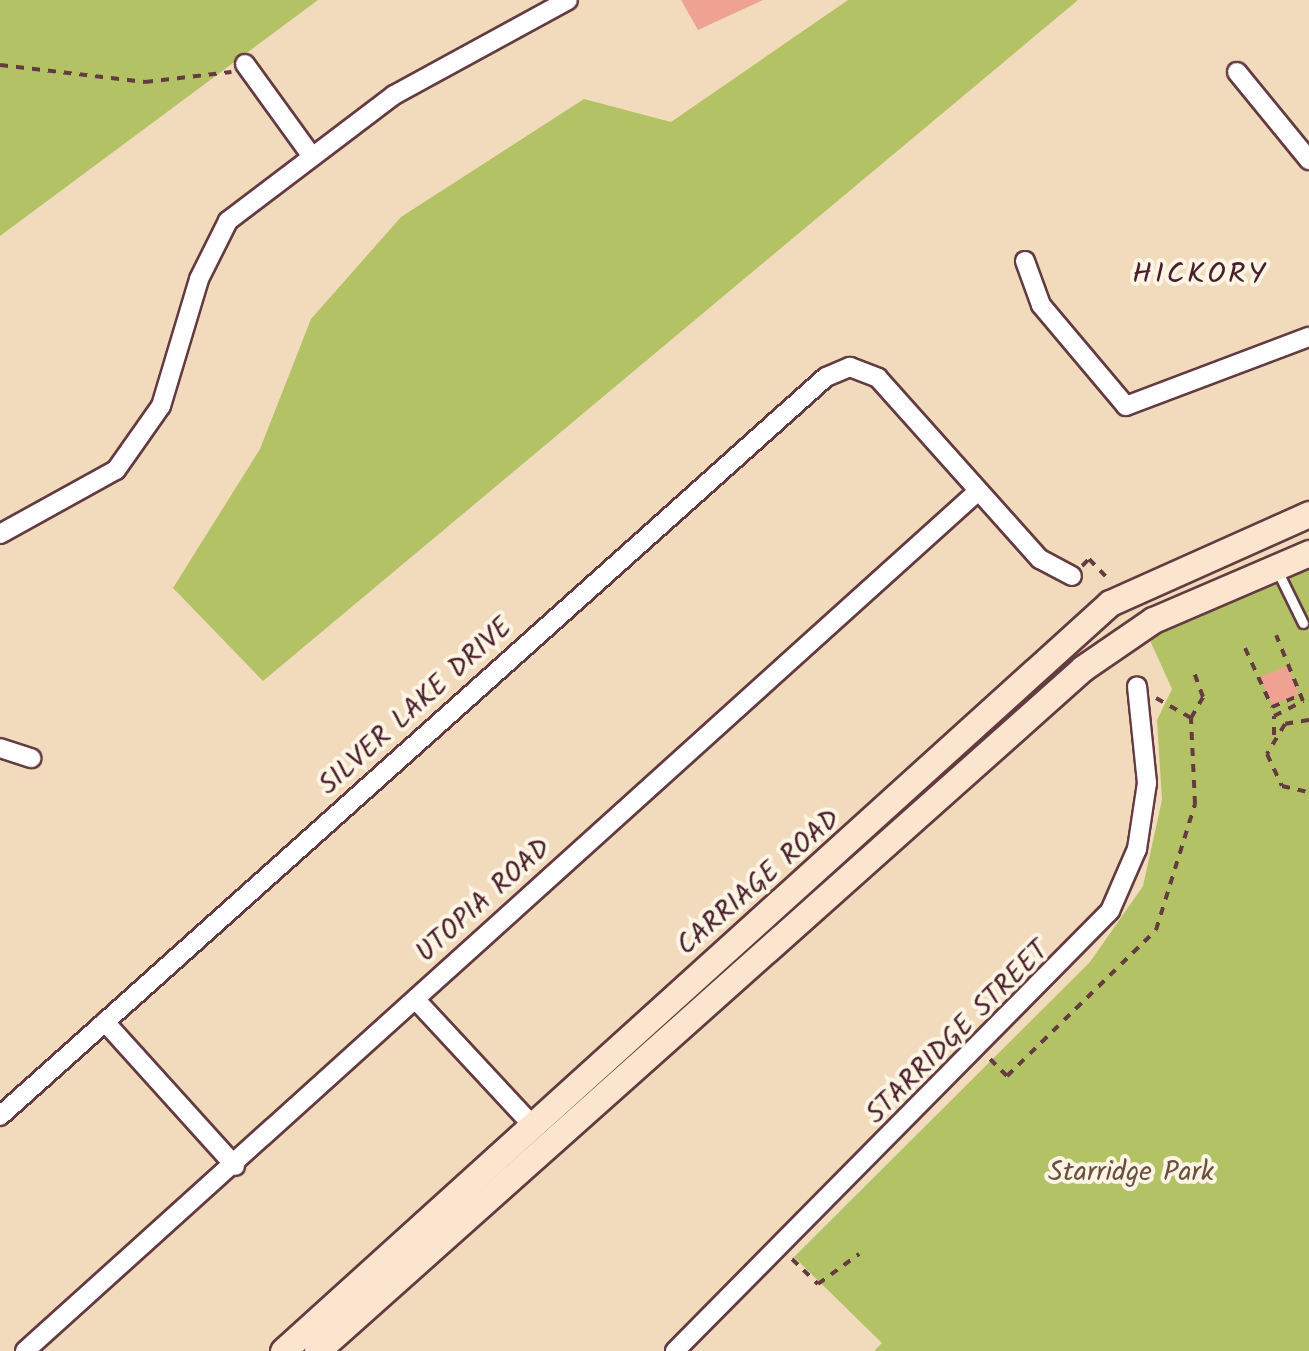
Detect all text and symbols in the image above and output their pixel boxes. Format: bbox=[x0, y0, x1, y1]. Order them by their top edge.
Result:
district label: HICKORY bbox=[1132, 257, 1268, 293]
street label: SILVER LAKE DRIVE bbox=[312, 611, 520, 803]
street label: CARRIAGE ROAD bbox=[670, 803, 848, 963]
street label: UTOPIA ROAD bbox=[410, 832, 558, 970]
street label: STARRIDGE STREET bbox=[860, 935, 1056, 1131]
park label: Starridge Park bbox=[1048, 1156, 1214, 1190]

